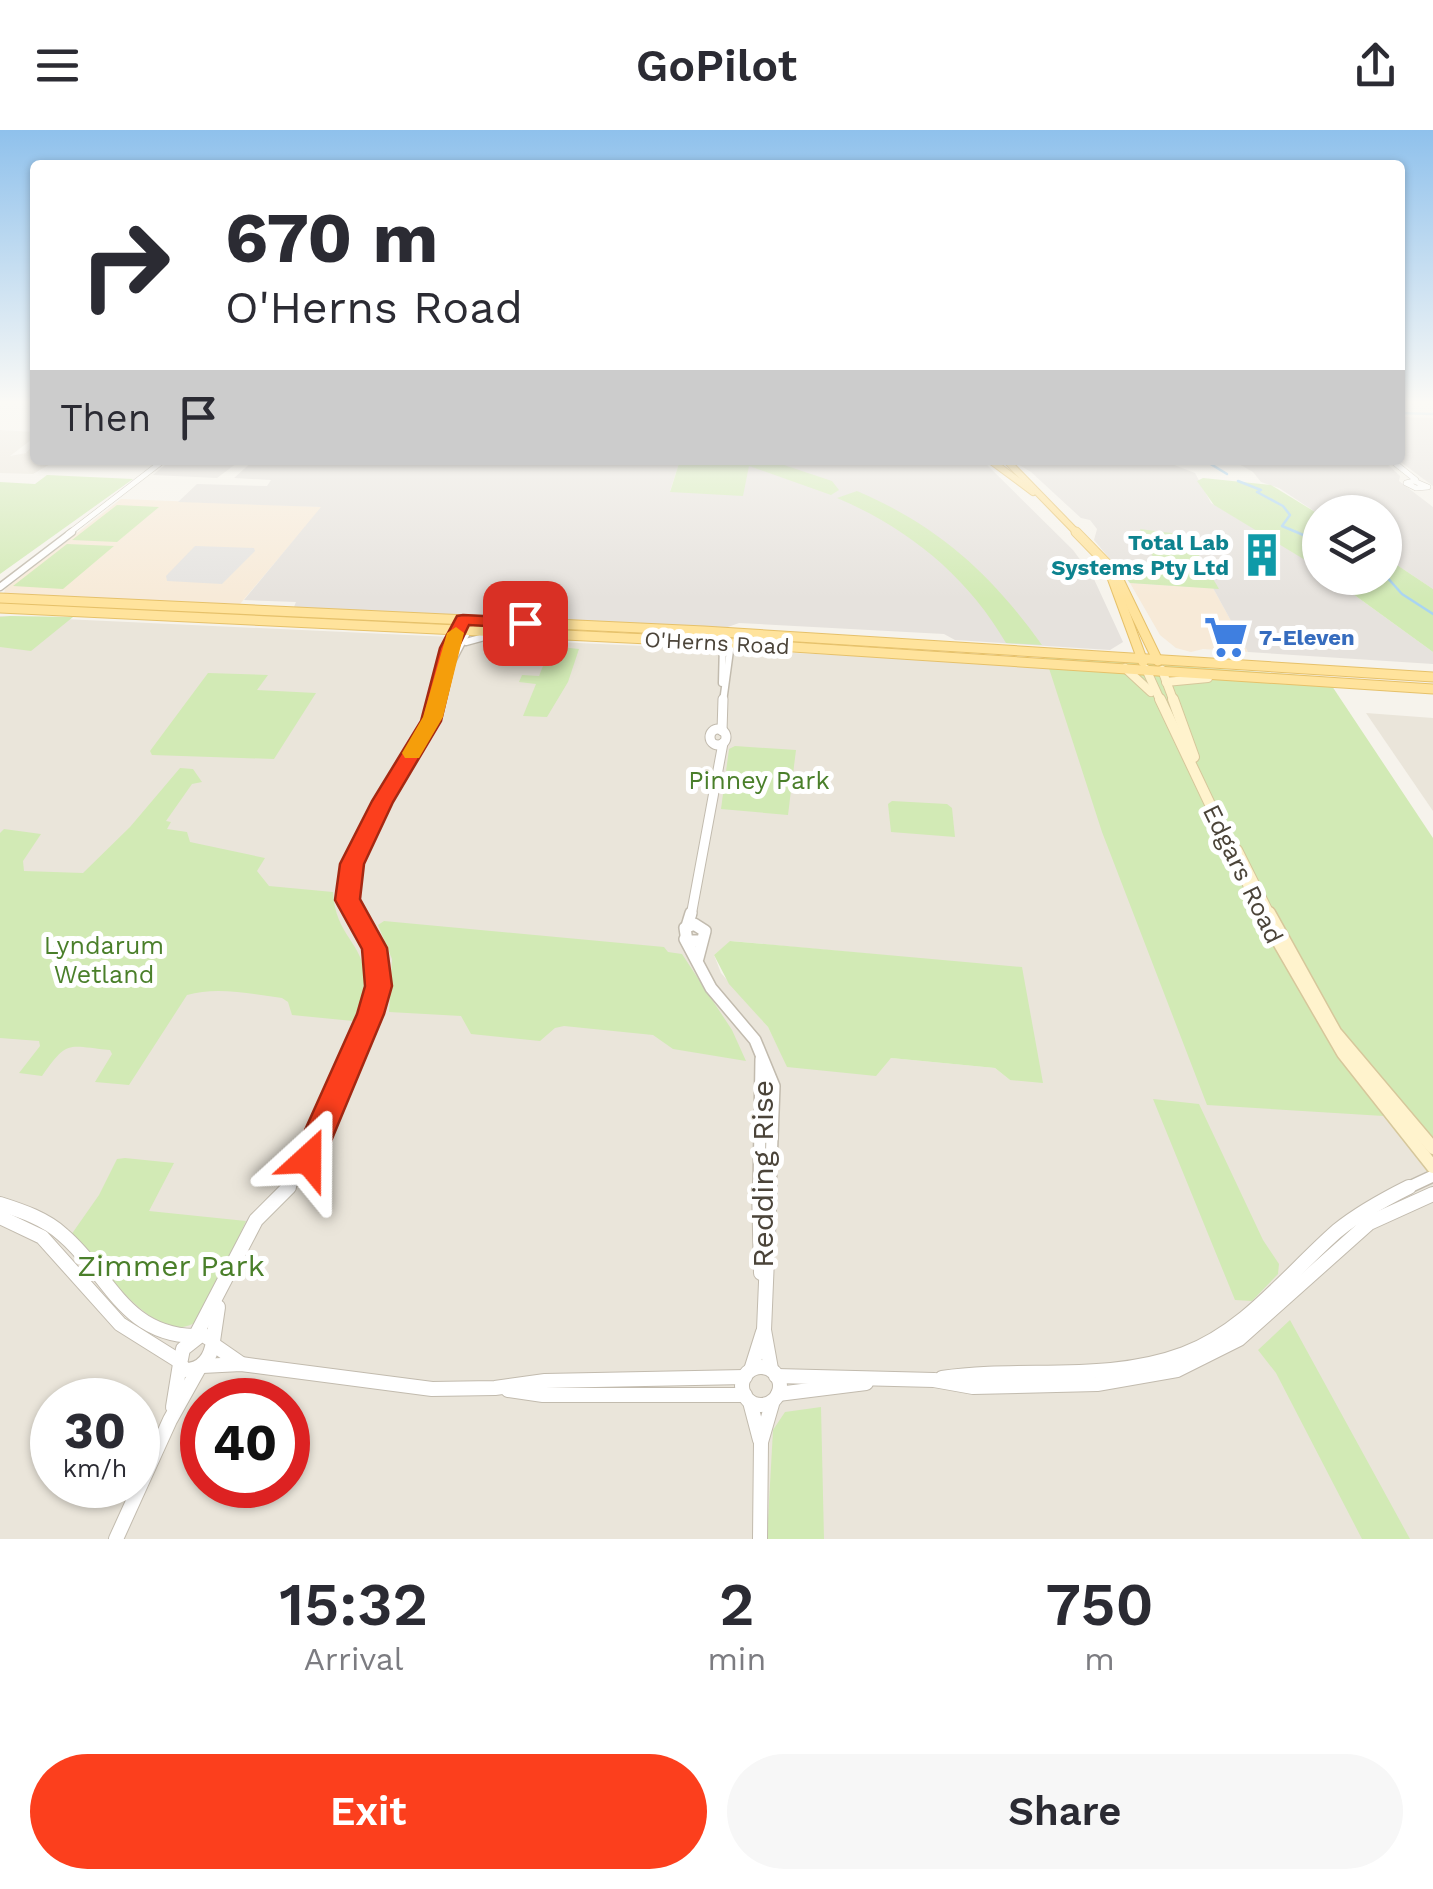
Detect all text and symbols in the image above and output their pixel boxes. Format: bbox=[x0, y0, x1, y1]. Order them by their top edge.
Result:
icon: menu bbox=[30, 38, 85, 93]
icon: share bbox=[1348, 38, 1403, 93]
text: GoPilot bbox=[636, 39, 797, 92]
text: 670 m bbox=[225, 197, 438, 279]
icon: right bbox=[60, 200, 190, 330]
text: O'Herns Road bbox=[225, 281, 523, 334]
icon: arrive bbox=[171, 390, 226, 445]
text: Then bbox=[60, 396, 151, 440]
map controls bbox=[1302, 495, 1402, 595]
button: layers bbox=[1302, 495, 1402, 595]
place label: Total Lab Systems Pty Ltd bbox=[1051, 530, 1229, 580]
building icon: Total Lab Systems Pty Ltd bbox=[1238, 531, 1286, 579]
pin bbox=[483, 581, 568, 666]
icon: arrive bbox=[498, 596, 553, 651]
supermarket icon: 7-Eleven bbox=[1202, 613, 1250, 661]
place label: 7-Eleven bbox=[1259, 625, 1355, 650]
street label: O'Herns Road bbox=[644, 627, 790, 659]
park label: Pinney Park bbox=[688, 766, 830, 795]
street label: Edgars Road bbox=[1197, 800, 1289, 948]
park label: Lyndarum Wetland bbox=[44, 931, 164, 989]
street label: Redding Rise bbox=[745, 1080, 780, 1268]
position arrow bbox=[256, 1107, 360, 1211]
park label: Zimmer Park bbox=[77, 1248, 265, 1283]
speed limit sign: 40 bbox=[180, 1378, 310, 1508]
text: 30 bbox=[64, 1401, 126, 1460]
text: km/h bbox=[63, 1454, 127, 1483]
text: 15:32 bbox=[279, 1569, 428, 1640]
text: 2 bbox=[719, 1569, 755, 1640]
text: 750 bbox=[1046, 1569, 1154, 1640]
text: Arrival bbox=[304, 1640, 404, 1678]
text: min bbox=[707, 1640, 766, 1678]
text: m bbox=[1084, 1640, 1115, 1678]
button: Exit bbox=[30, 1754, 707, 1869]
button: Share bbox=[727, 1754, 1403, 1869]

